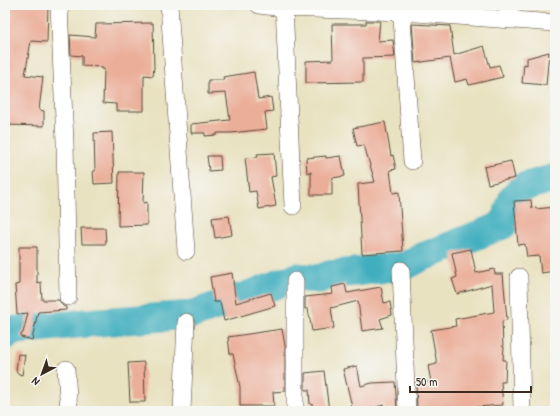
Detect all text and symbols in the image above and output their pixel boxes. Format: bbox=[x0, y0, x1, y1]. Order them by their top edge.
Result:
north arrow bbox=[22, 354, 62, 394]
scale bar bbox=[410, 368, 531, 394]
text: 50 m bbox=[416, 373, 437, 390]
text: N bbox=[29, 374, 42, 389]

